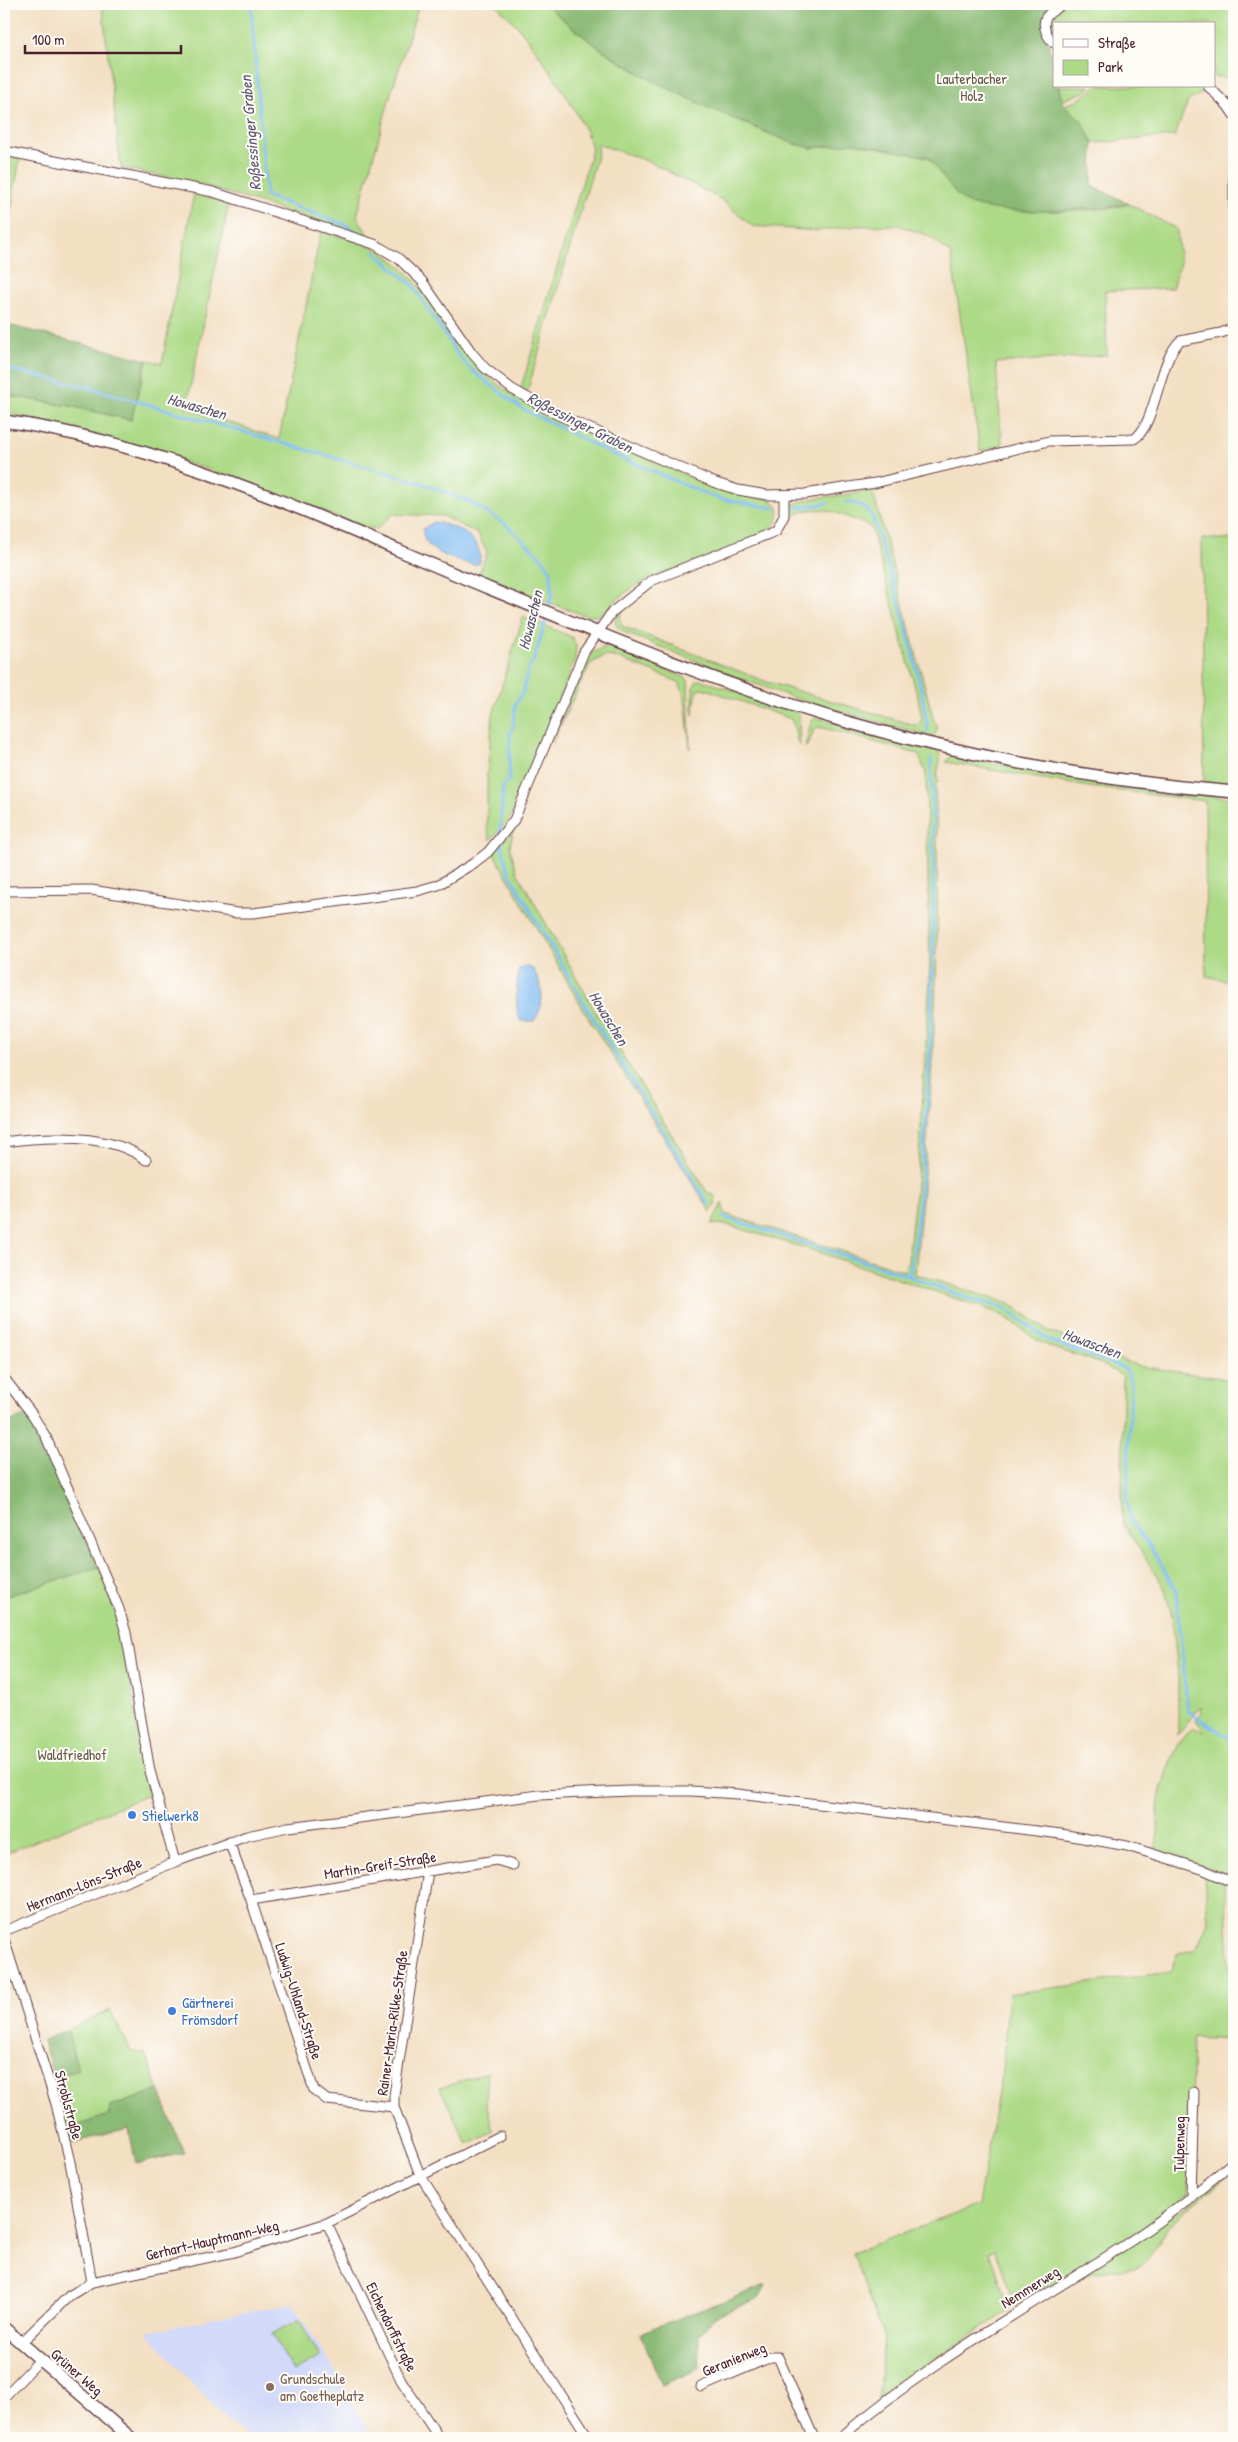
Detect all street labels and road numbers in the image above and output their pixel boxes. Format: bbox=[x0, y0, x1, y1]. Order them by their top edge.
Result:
street label: Martin-Greif-Straße bbox=[322, 1846, 438, 1884]
street label: Hermann-Löns-Straße bbox=[23, 1851, 145, 1917]
street label: Ludwig-Uhland-Straße bbox=[270, 1940, 328, 2062]
street label: Rainer-Maria-Rilke-Straße bbox=[371, 1949, 413, 2097]
street label: Stroblstraße bbox=[50, 2068, 88, 2142]
street label: Tulpenweg bbox=[1168, 2116, 1190, 2172]
street label: Gerhart-Hauptmann-Weg bbox=[143, 2214, 281, 2266]
street label: Nemmerweg bbox=[997, 2261, 1064, 2313]
street label: Eichendorffstraße bbox=[361, 2279, 423, 2375]
street label: Geranienweg bbox=[699, 2337, 769, 2381]
street label: Grüner Weg bbox=[46, 2343, 108, 2401]

